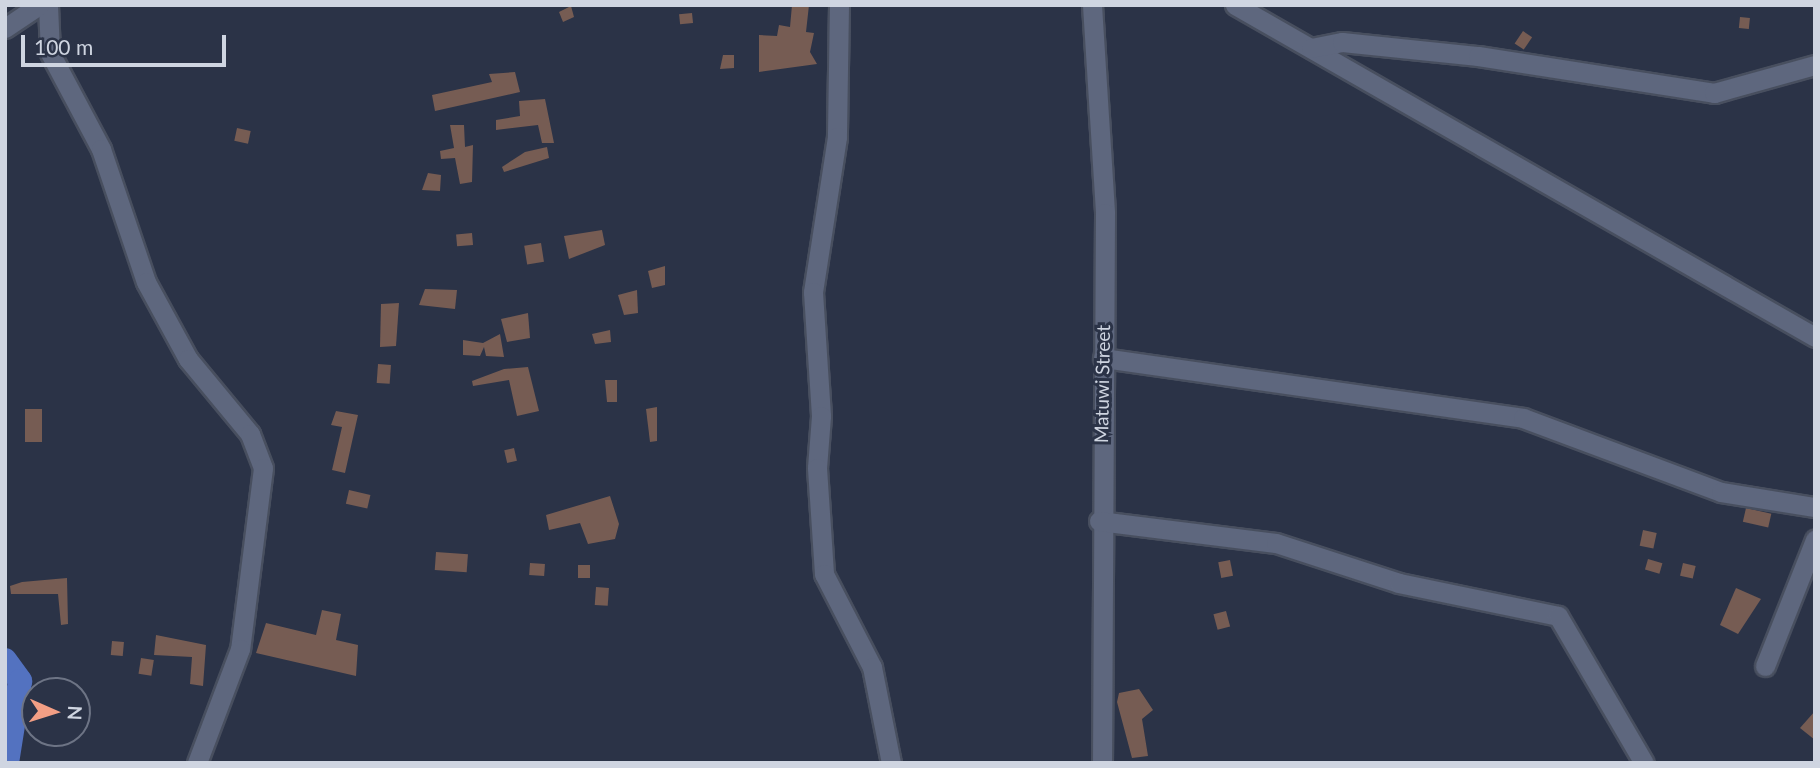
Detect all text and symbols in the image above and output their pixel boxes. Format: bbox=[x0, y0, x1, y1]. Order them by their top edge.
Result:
scale bar bbox=[24, 21, 229, 65]
text: 100 m bbox=[34, 34, 93, 59]
street label: Matuwi Street bbox=[1090, 325, 1114, 443]
north arrow bbox=[21, 677, 91, 747]
text: N bbox=[64, 705, 87, 721]

